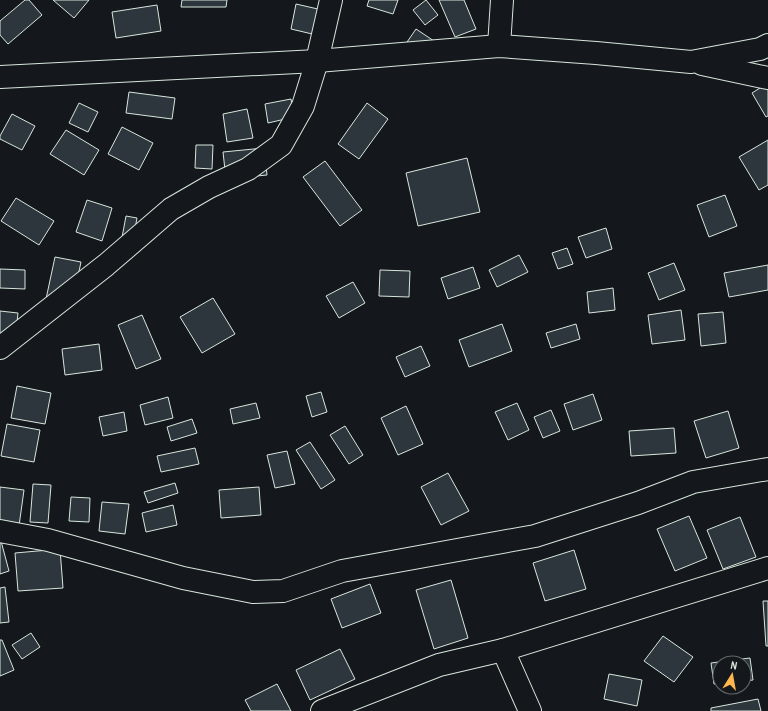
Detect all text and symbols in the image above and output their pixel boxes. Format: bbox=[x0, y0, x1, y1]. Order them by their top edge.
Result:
north arrow bbox=[712, 655, 752, 695]
text: N bbox=[729, 658, 738, 673]

